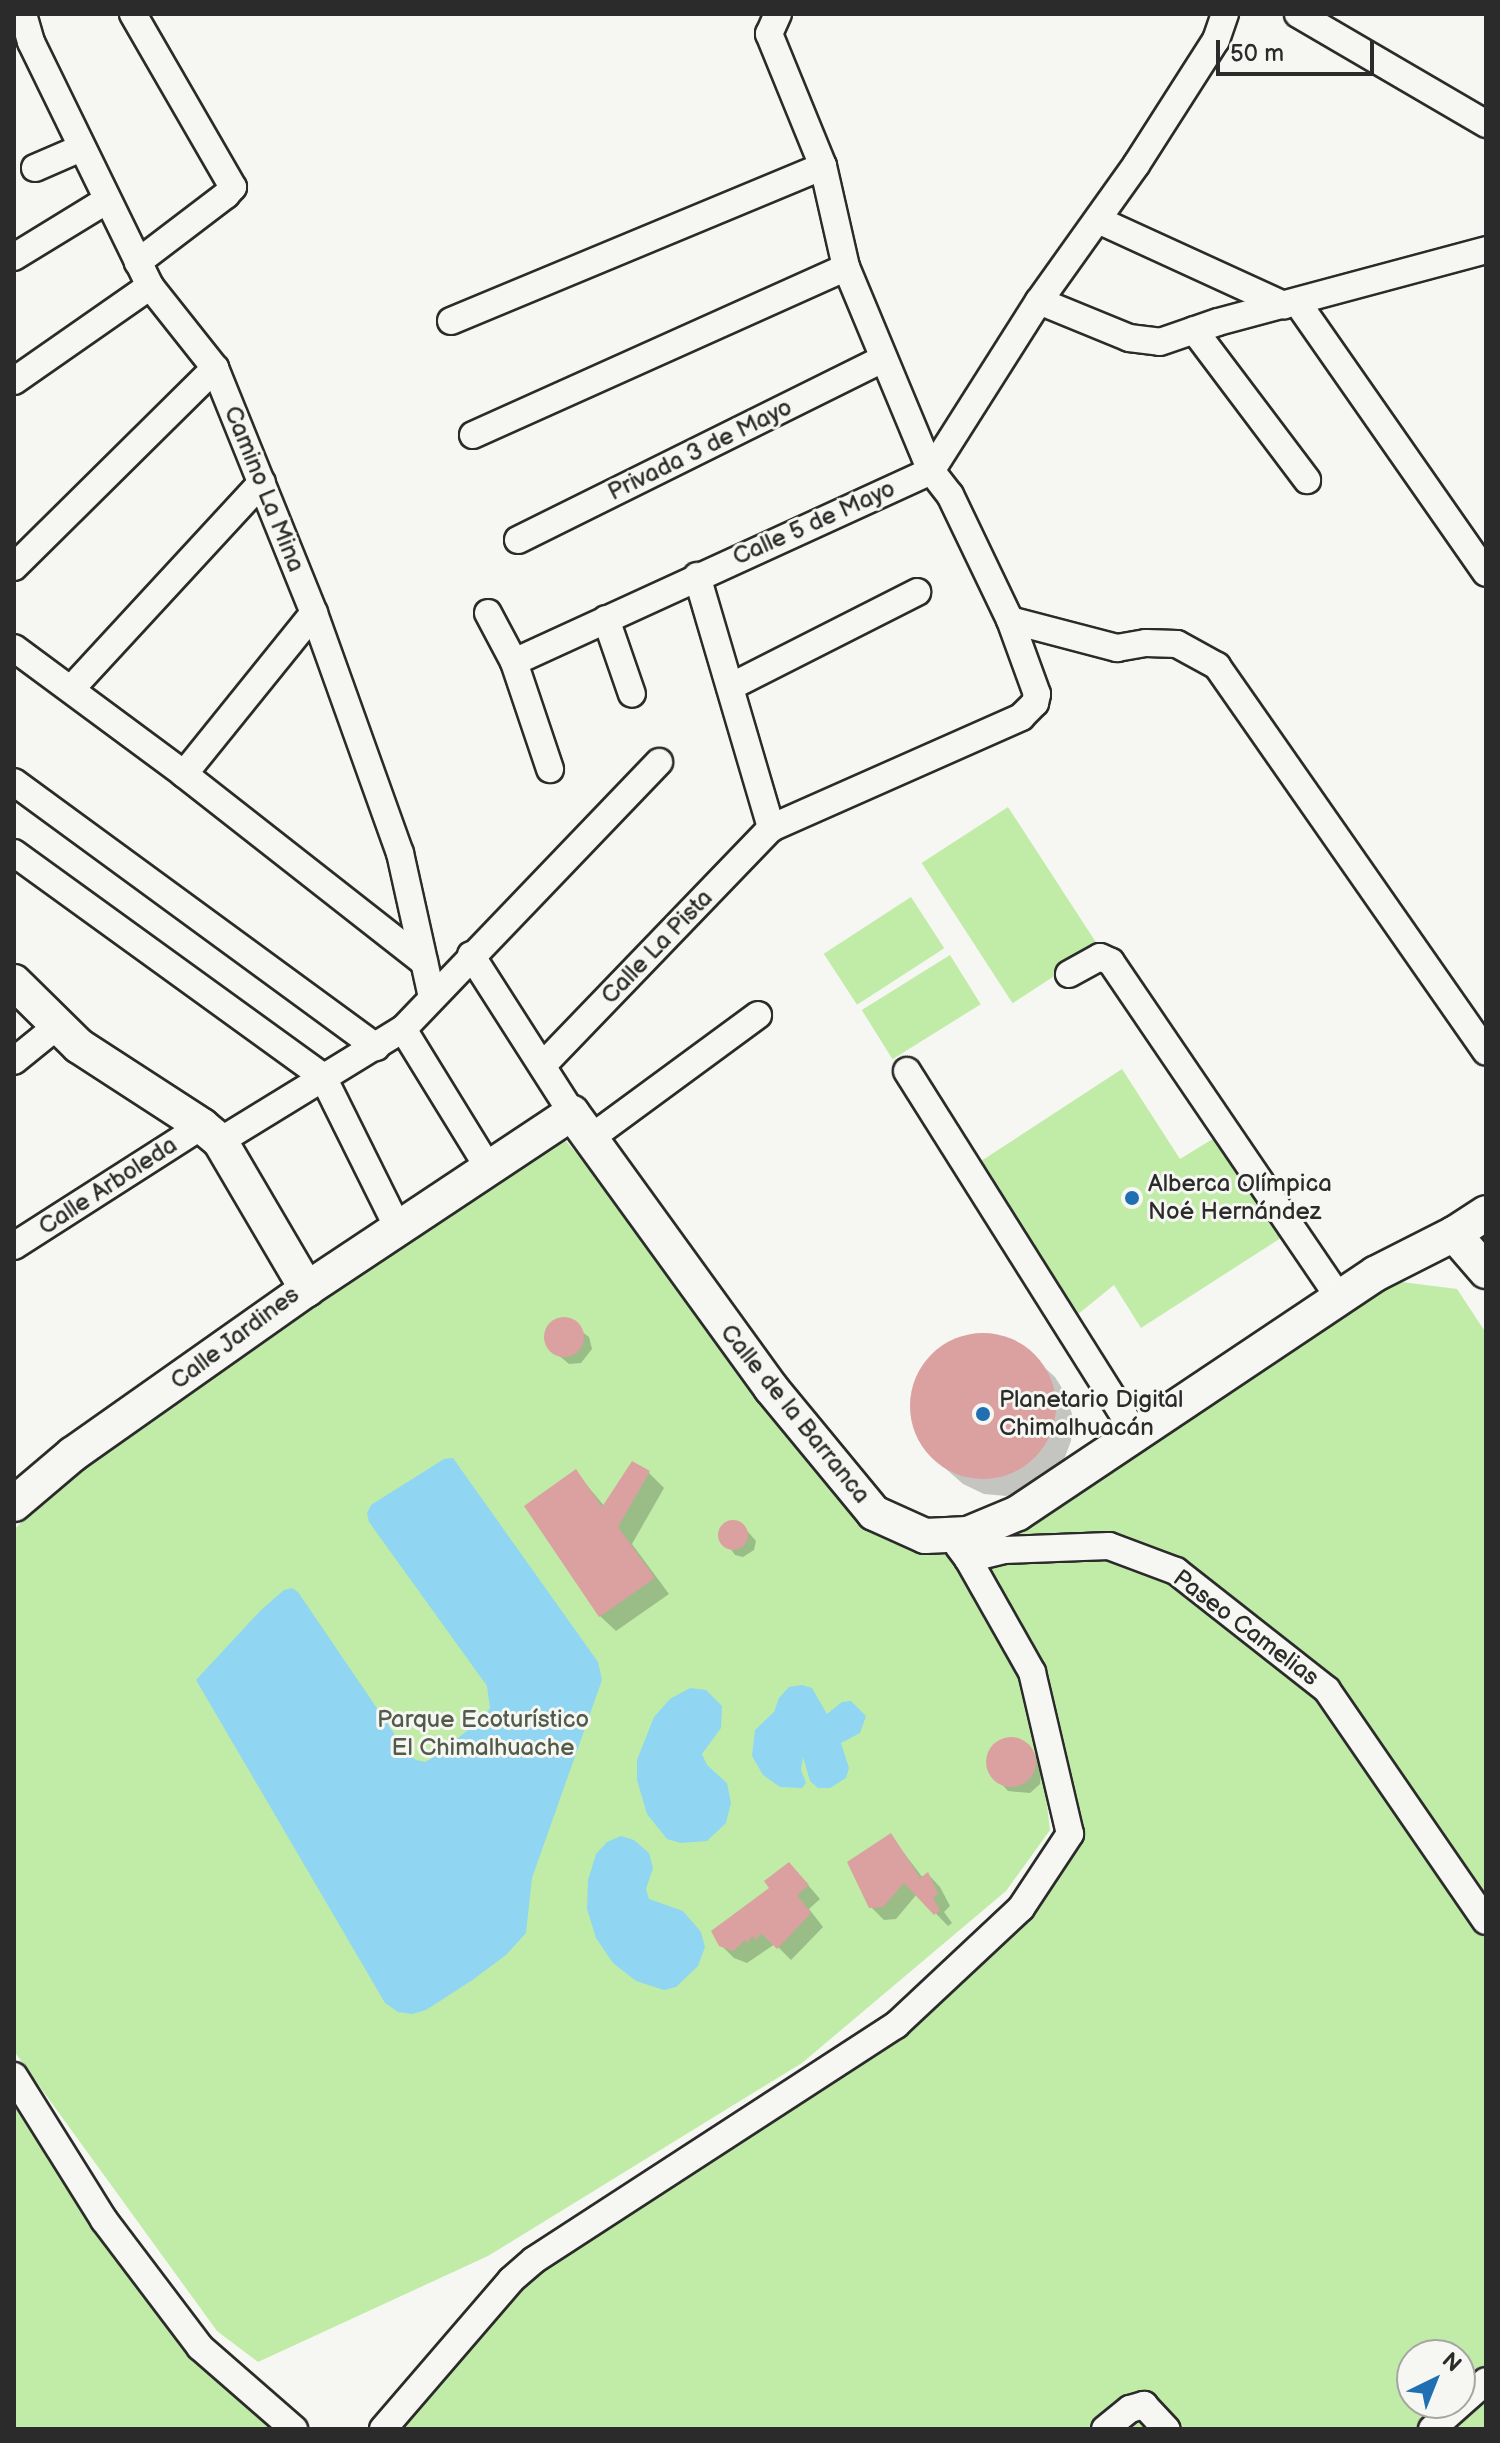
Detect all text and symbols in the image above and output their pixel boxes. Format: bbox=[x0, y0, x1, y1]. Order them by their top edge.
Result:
scale bar bbox=[1220, 24, 1378, 74]
text: 50 m bbox=[1230, 39, 1284, 68]
street label: Privada 3 de Mayo bbox=[603, 393, 797, 507]
street label: Camino La Mina bbox=[218, 402, 310, 576]
street label: Calle 5 de Mayo bbox=[728, 474, 900, 572]
street label: Calle La Pista bbox=[595, 884, 719, 1010]
street label: Calle Arboleda bbox=[33, 1131, 183, 1241]
place label: Alberca Olímpica Noé Hernández bbox=[1148, 1170, 1332, 1226]
marker: Alberca Olímpica Noé Hernández bbox=[1123, 1189, 1141, 1207]
street label: Calle Jardines bbox=[165, 1280, 305, 1396]
street label: Calle de la Barranca bbox=[714, 1319, 876, 1509]
place label: Planetario Digital Chimalhuacán bbox=[999, 1386, 1183, 1442]
marker: Planetario Digital Chimalhuacán bbox=[974, 1405, 992, 1423]
street label: Paseo Camelias bbox=[1167, 1564, 1325, 1692]
park label: Parque Ecoturístico El Chimalhuache bbox=[377, 1706, 589, 1762]
north arrow bbox=[1396, 2339, 1476, 2419]
text: N bbox=[1436, 2347, 1467, 2378]

